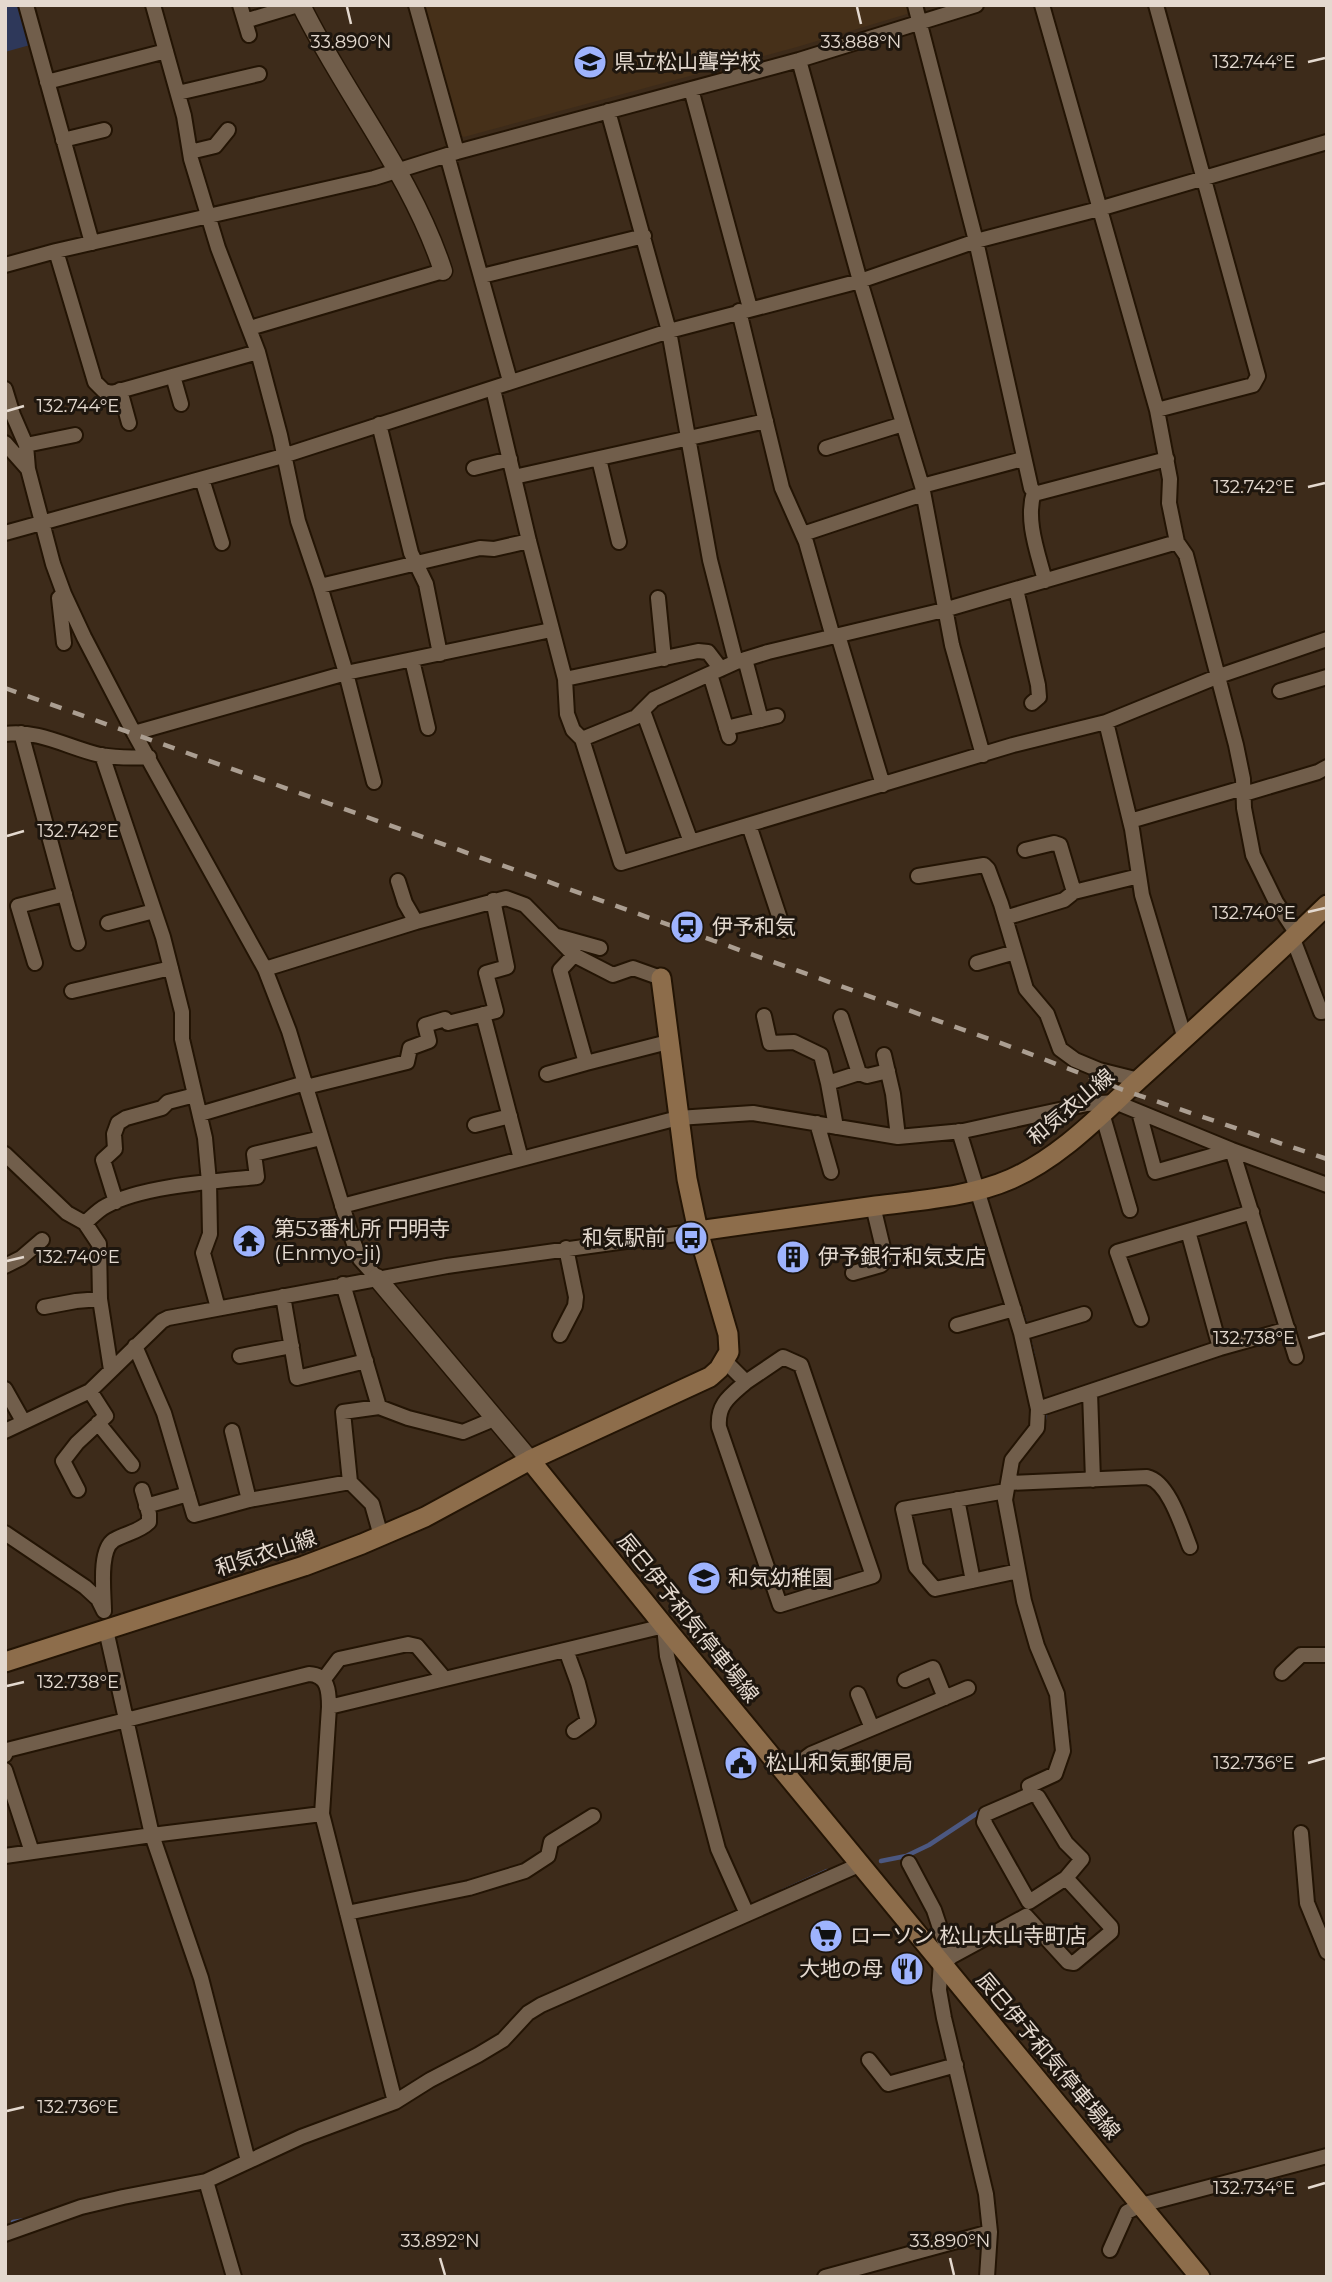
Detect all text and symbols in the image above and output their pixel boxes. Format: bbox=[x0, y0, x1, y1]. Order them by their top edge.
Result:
text: 33.890°N bbox=[311, 31, 391, 53]
text: 33.888°N bbox=[821, 31, 901, 53]
school or university icon: 県立松山聾学校 bbox=[571, 43, 609, 81]
place label: 県立松山聾学校 bbox=[614, 49, 761, 74]
text: 132.744°E bbox=[1213, 51, 1295, 73]
text: 132.744°E bbox=[37, 395, 119, 417]
text: 132.742°E bbox=[1213, 476, 1295, 498]
text: 132.742°E bbox=[37, 820, 119, 842]
text: 132.740°E bbox=[1212, 902, 1296, 924]
station icon: 伊予和気 bbox=[668, 908, 706, 946]
place label: 伊予和気 bbox=[712, 914, 796, 939]
street label: 和気衣山線 bbox=[1022, 1063, 1119, 1150]
place label: 第53番札所 円明寺 (Enmyo-ji) bbox=[274, 1216, 450, 1265]
bus stop icon: 和気駅前 bbox=[672, 1219, 710, 1257]
temple icon: 第53番札所 円明寺 (Enmyo-ji) bbox=[230, 1222, 268, 1260]
place label: 和気駅前 bbox=[582, 1225, 666, 1250]
building icon: 伊予銀行和気支店 bbox=[774, 1238, 812, 1276]
place label: 伊予銀行和気支店 bbox=[818, 1244, 986, 1269]
text: 132.740°E bbox=[36, 1246, 120, 1268]
text: 132.738°E bbox=[1213, 1327, 1295, 1349]
street label: 和気衣山線 bbox=[212, 1524, 320, 1581]
street label: 辰巳伊予和気停車場線 bbox=[613, 1528, 764, 1707]
school or university icon: 和気幼稚園 bbox=[685, 1559, 723, 1597]
place label: 和気幼稚園 bbox=[728, 1565, 833, 1590]
text: 132.738°E bbox=[37, 1671, 119, 1693]
public building icon: 松山和気郵便局 bbox=[722, 1744, 760, 1782]
place label: 松山和気郵便局 bbox=[766, 1750, 913, 1775]
text: 132.736°E bbox=[1213, 1752, 1295, 1774]
supermarket icon: ローソン 松山太山寺町店 bbox=[807, 1917, 845, 1955]
place label: ローソン 松山太山寺町店 bbox=[850, 1923, 1087, 1948]
restaurant icon: 大地の母 bbox=[888, 1950, 926, 1988]
place label: 大地の母 bbox=[799, 1956, 883, 1981]
street label: 辰巳伊予和気停車場線 bbox=[971, 1967, 1125, 2144]
text: 132.736°E bbox=[37, 2096, 119, 2118]
text: 132.734°E bbox=[1213, 2177, 1295, 2199]
text: 33.892°N bbox=[400, 2230, 480, 2252]
text: 33.890°N bbox=[910, 2230, 990, 2252]

